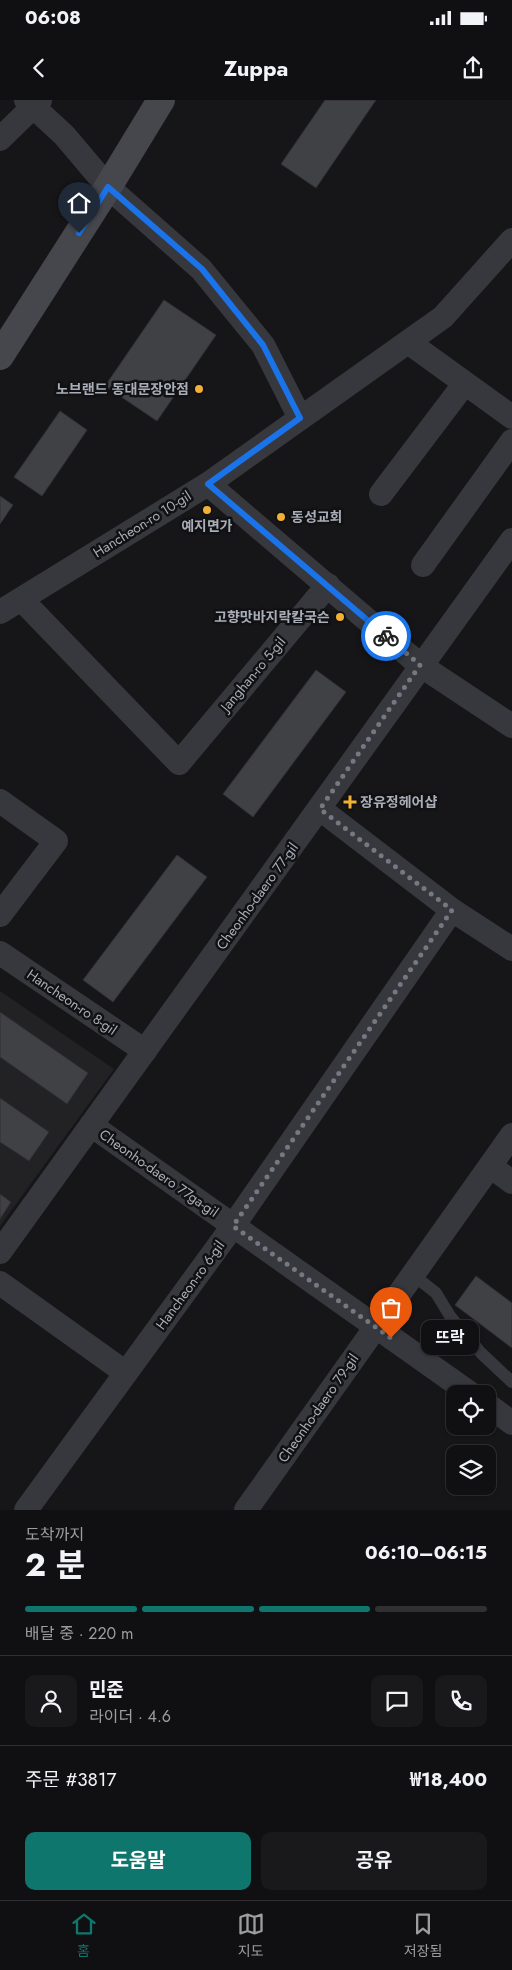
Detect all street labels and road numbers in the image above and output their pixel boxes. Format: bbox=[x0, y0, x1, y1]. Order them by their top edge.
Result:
street label: Hancheon-ro 10-gil bbox=[89, 486, 195, 562]
street label: Janghan-ro 5-gil bbox=[215, 632, 290, 717]
street label: Cheonho-daero 77-gil bbox=[211, 838, 303, 954]
street label: Hancheon-ro 8-gil bbox=[23, 964, 121, 1040]
street label: Cheonho-daero 77ga-gil bbox=[95, 1124, 223, 1222]
street label: Hancheon-ro 6-gil bbox=[151, 1236, 229, 1334]
street label: Cheonho-daero 79-gil bbox=[273, 1350, 363, 1466]

